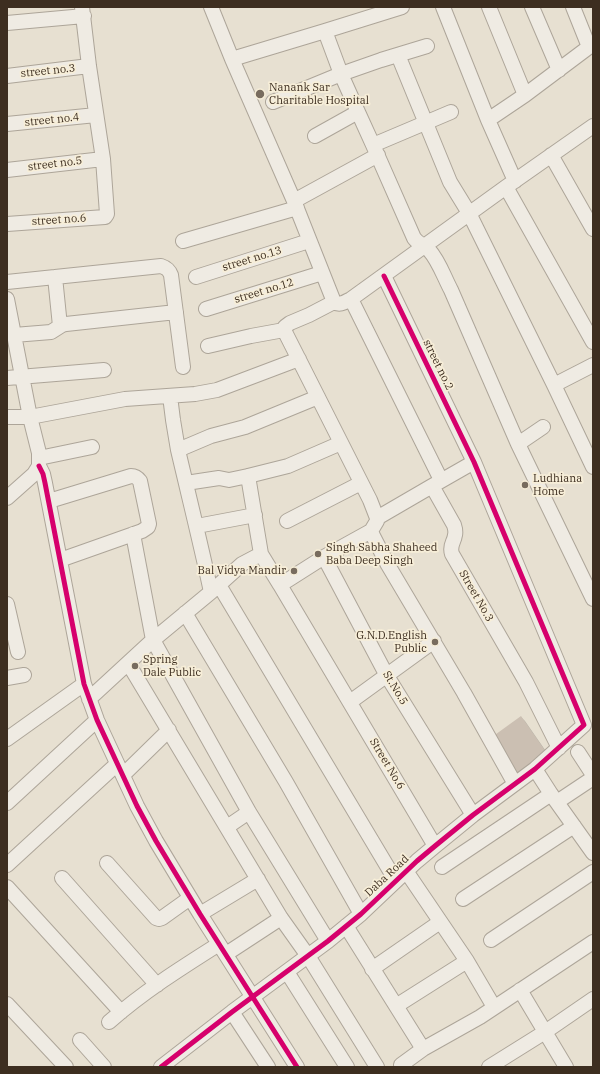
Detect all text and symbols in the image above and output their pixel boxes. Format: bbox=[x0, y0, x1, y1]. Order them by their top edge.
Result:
street label: street no.3 bbox=[20, 62, 76, 80]
place label: Nanank Sar Charitable Hospital bbox=[269, 81, 369, 107]
marker: Nanank Sar Charitable Hospital bbox=[254, 88, 266, 100]
street label: street no.4 bbox=[24, 111, 80, 129]
street label: street no.5 bbox=[27, 154, 83, 174]
street label: street no.6 bbox=[31, 212, 87, 228]
street label: street no.13 bbox=[221, 244, 283, 274]
street label: street no.12 bbox=[233, 276, 295, 306]
street label: street no.2 bbox=[420, 338, 456, 392]
place label: Ludhiana Home bbox=[533, 472, 582, 498]
marker: Ludhiana Home bbox=[520, 480, 530, 490]
place label: Singh Sabha Shaheed Baba Deep Singh bbox=[326, 541, 438, 567]
marker: Singh Sabha Shaheed Baba Deep Singh bbox=[313, 549, 323, 559]
place label: Bal Vidya Mandir bbox=[198, 564, 286, 578]
marker: Bal Vidya Mandir bbox=[289, 566, 299, 576]
street label: Street No.3 bbox=[456, 568, 496, 624]
place label: G.N.D.English Public bbox=[356, 629, 427, 655]
marker: G.N.D.English Public bbox=[430, 637, 440, 647]
place label: Spring Dale Public bbox=[143, 653, 201, 679]
marker: Spring Dale Public bbox=[130, 661, 140, 671]
street label: St.No.5 bbox=[380, 669, 410, 707]
street label: Street No.6 bbox=[367, 736, 407, 792]
street label: Daba Road bbox=[362, 852, 412, 900]

